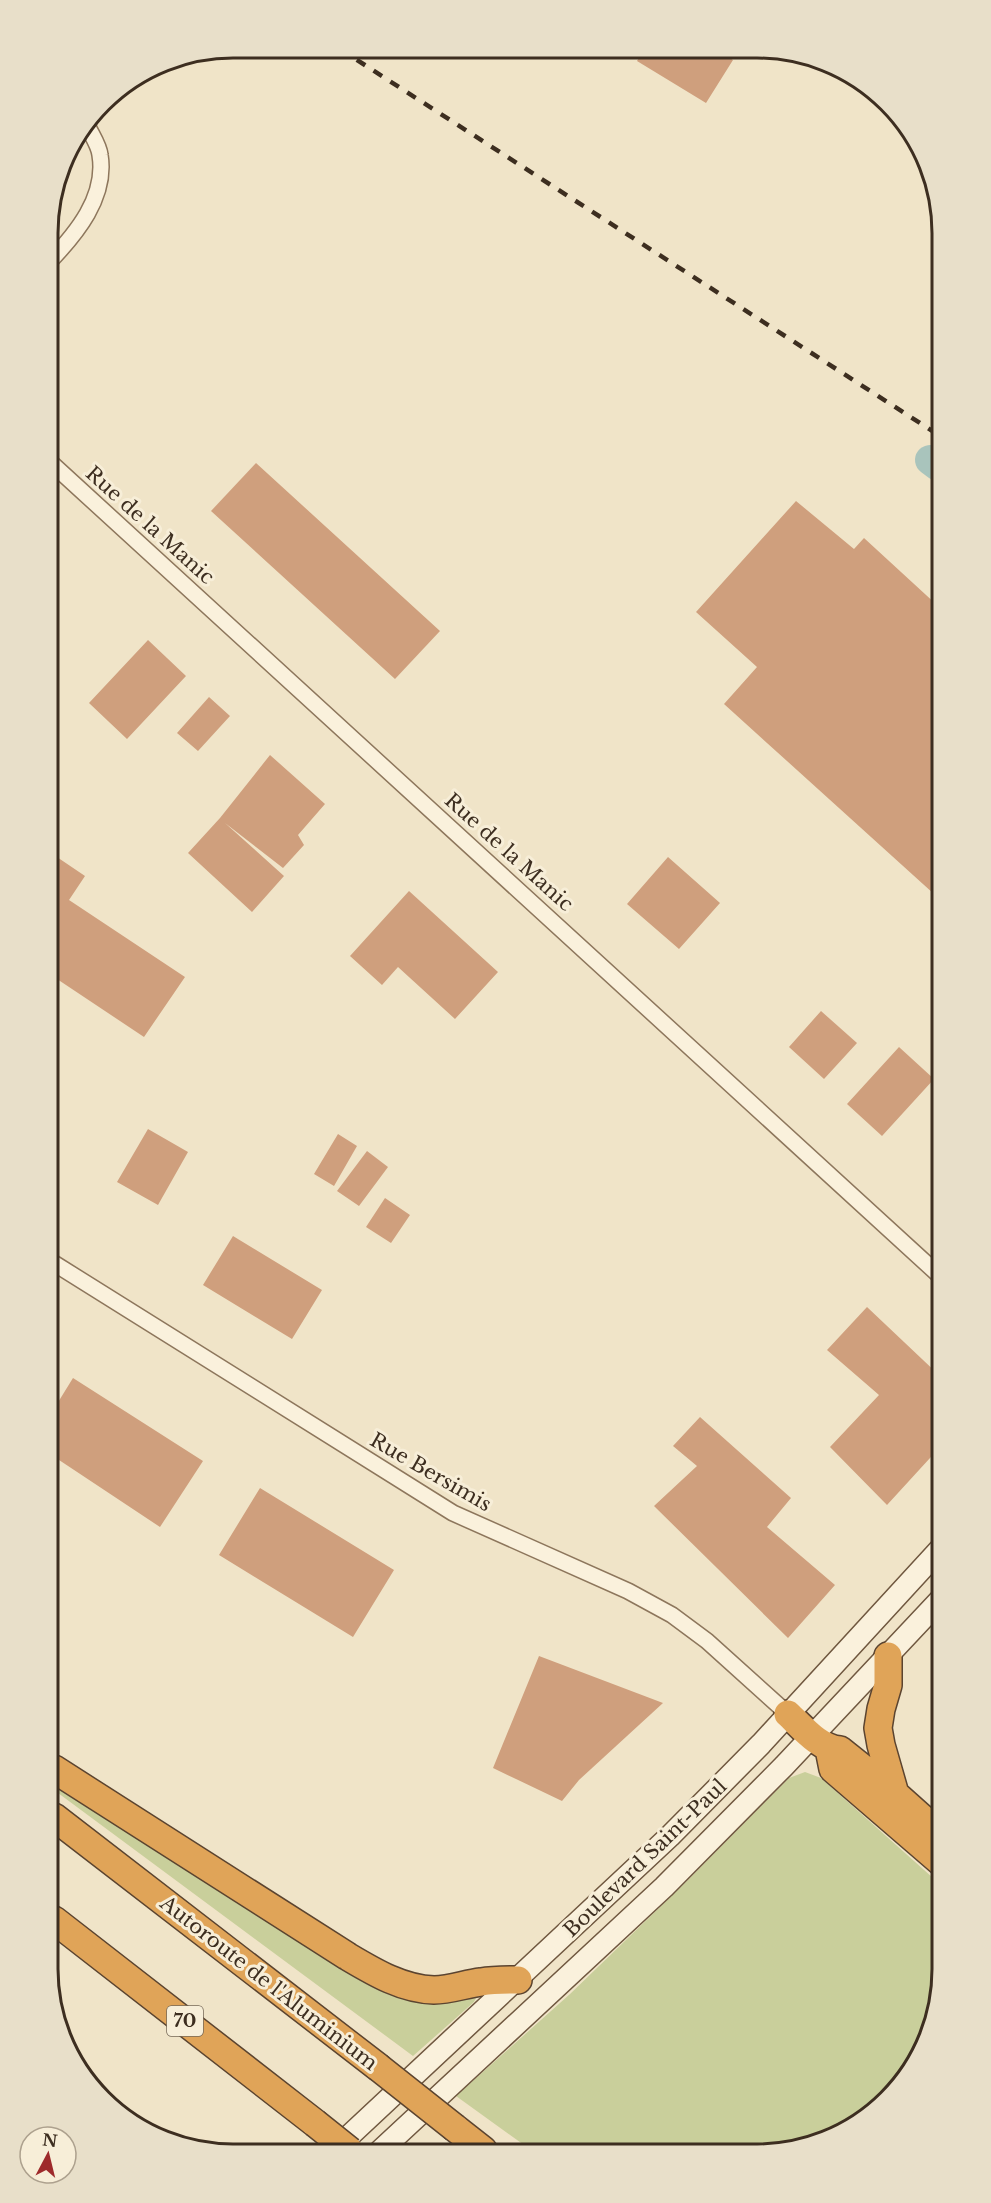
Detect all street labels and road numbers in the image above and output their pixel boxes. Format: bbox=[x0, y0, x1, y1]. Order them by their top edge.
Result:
street label: Rue de la Manic bbox=[81, 461, 219, 589]
street label: Rue de la Manic bbox=[440, 788, 578, 916]
street label: Rue Bersimis bbox=[366, 1428, 496, 1516]
street label: Boulevard Saint-Paul bbox=[559, 1774, 731, 1942]
street label: Autoroute de l'Aluminium bbox=[155, 1890, 383, 2076]
road number: 70 bbox=[167, 2006, 203, 2036]

